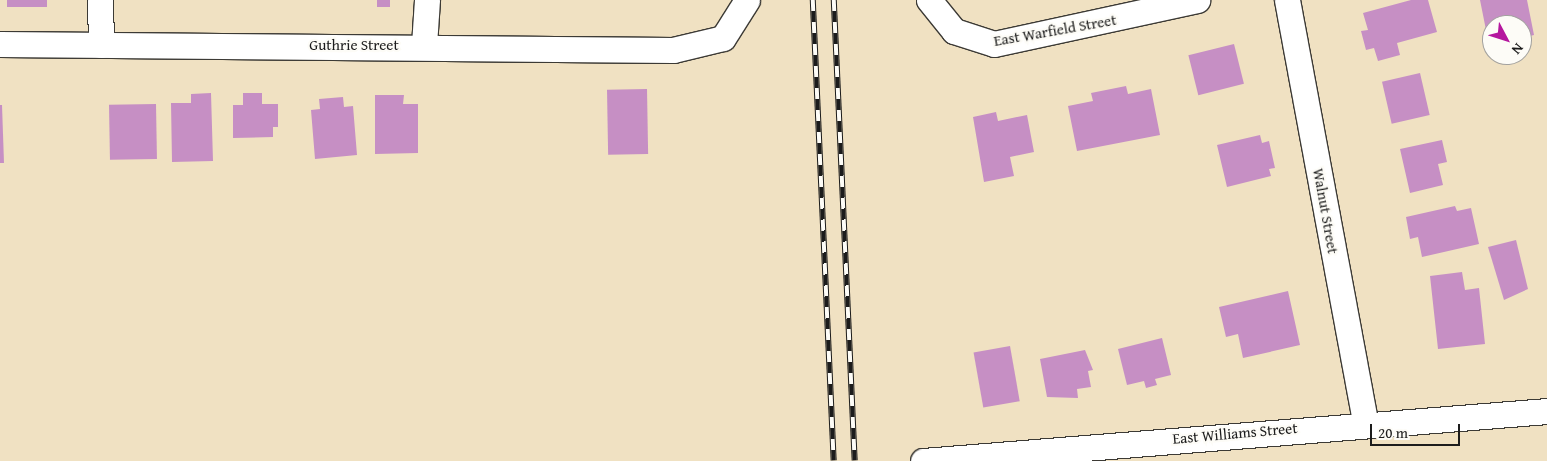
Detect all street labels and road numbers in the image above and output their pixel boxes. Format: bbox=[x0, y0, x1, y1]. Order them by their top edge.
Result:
street label: East Warfield Street bbox=[992, 10, 1118, 50]
street label: Guthrie Street bbox=[309, 36, 399, 54]
street label: Walnut Street bbox=[1310, 167, 1342, 255]
street label: East Williams Street bbox=[1172, 419, 1298, 447]

